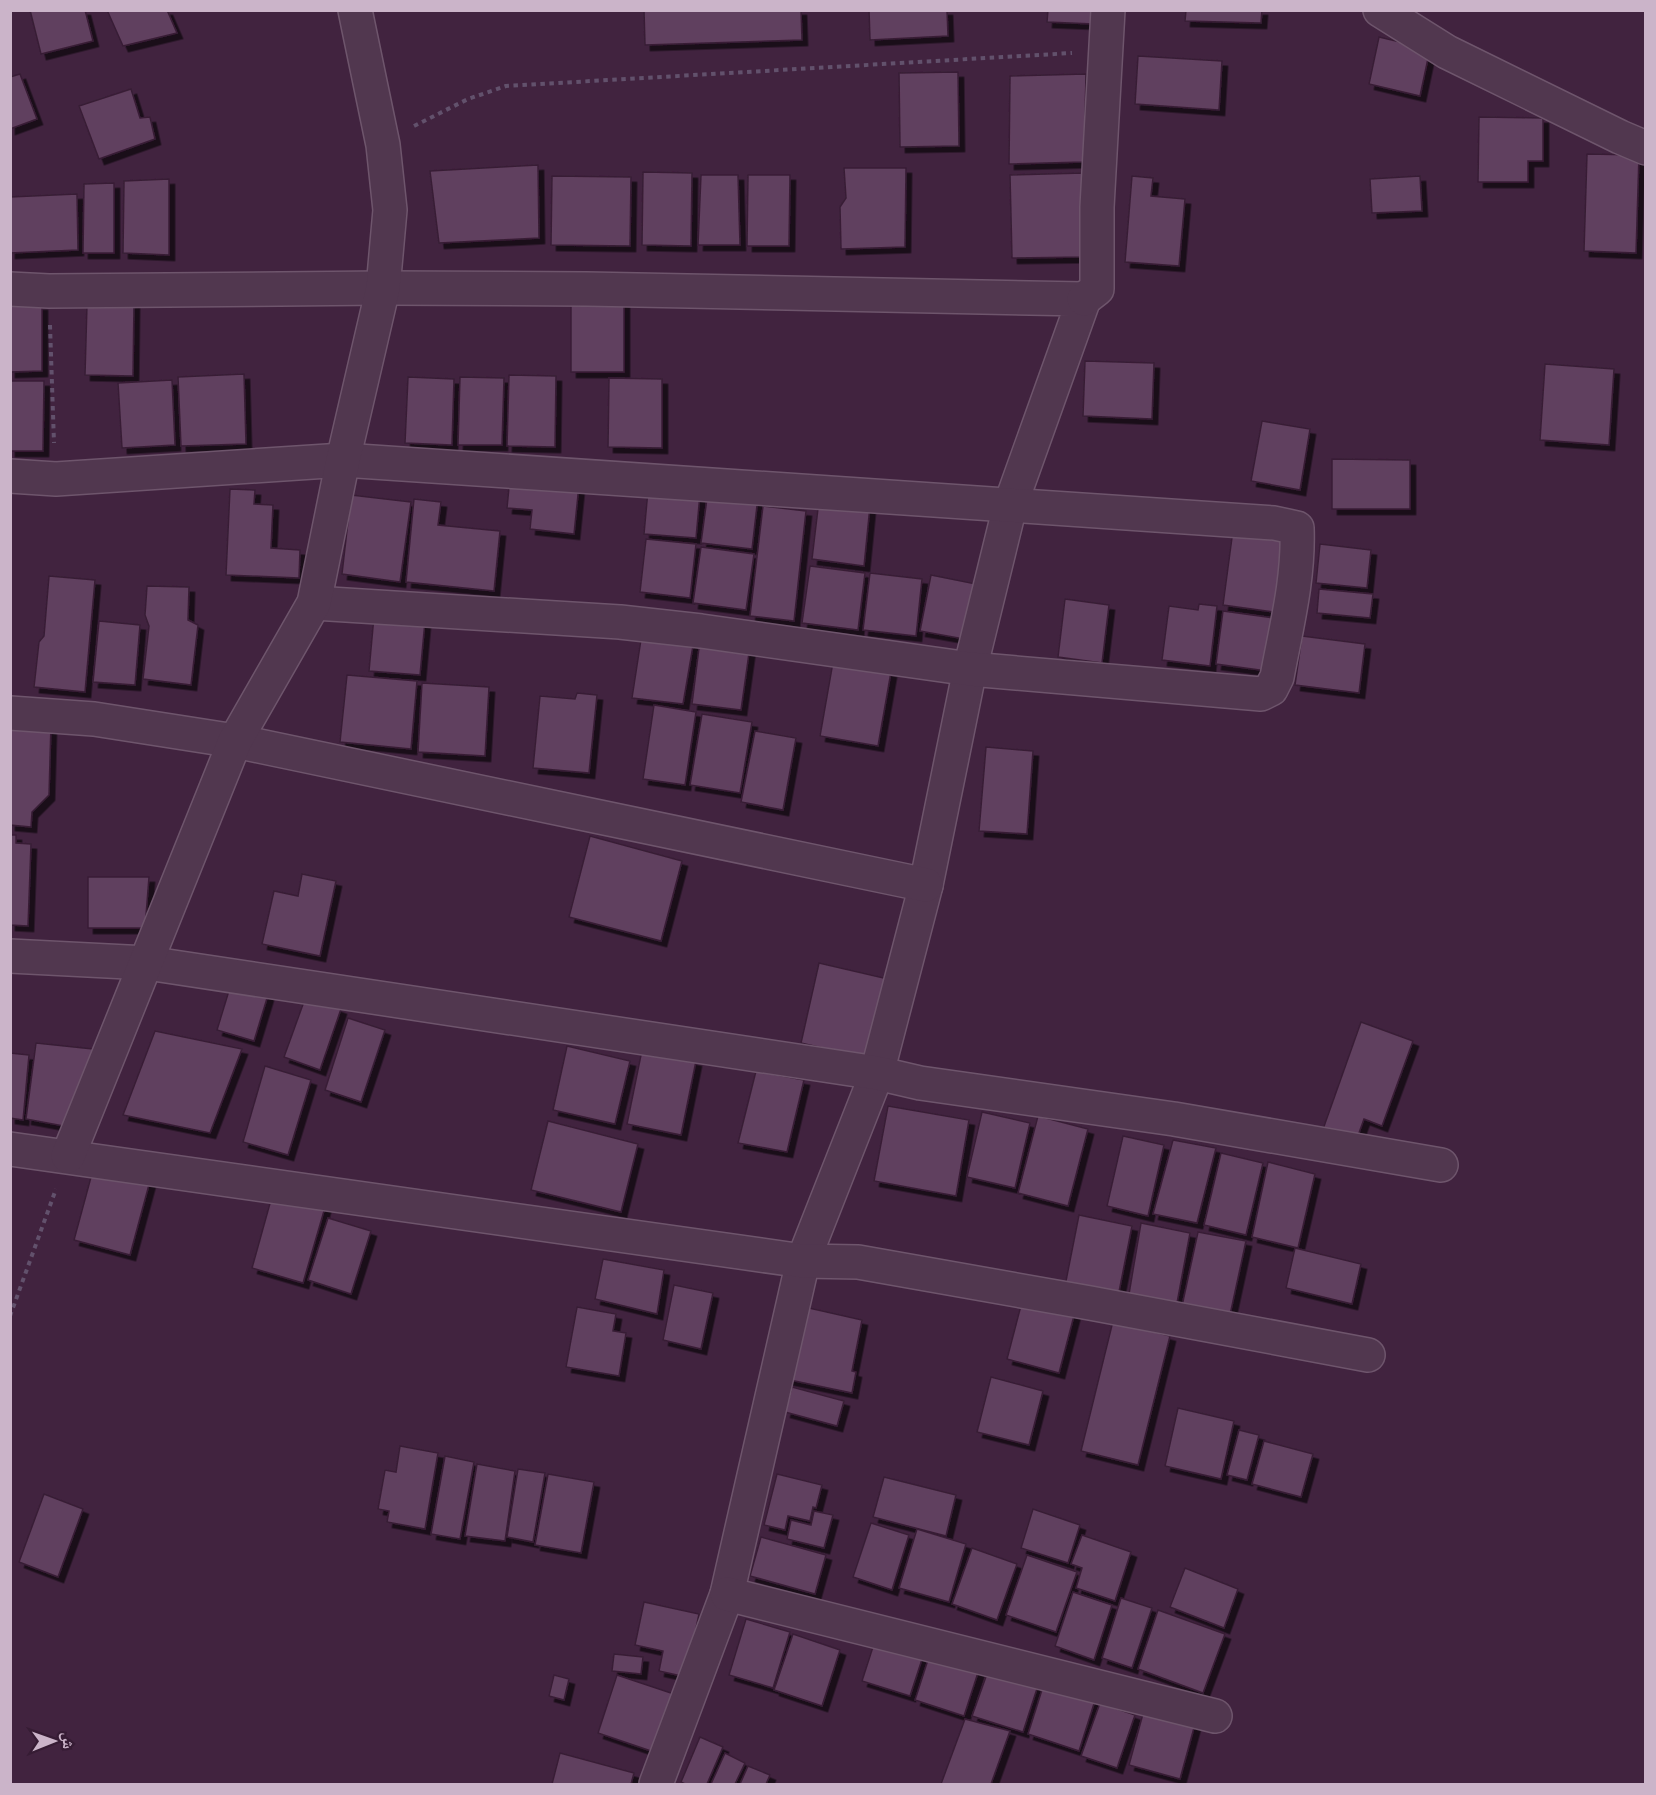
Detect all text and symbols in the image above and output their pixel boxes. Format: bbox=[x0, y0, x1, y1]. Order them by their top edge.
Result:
north arrow bbox=[24, 1711, 84, 1771]
text: ش bbox=[59, 1732, 79, 1749]

